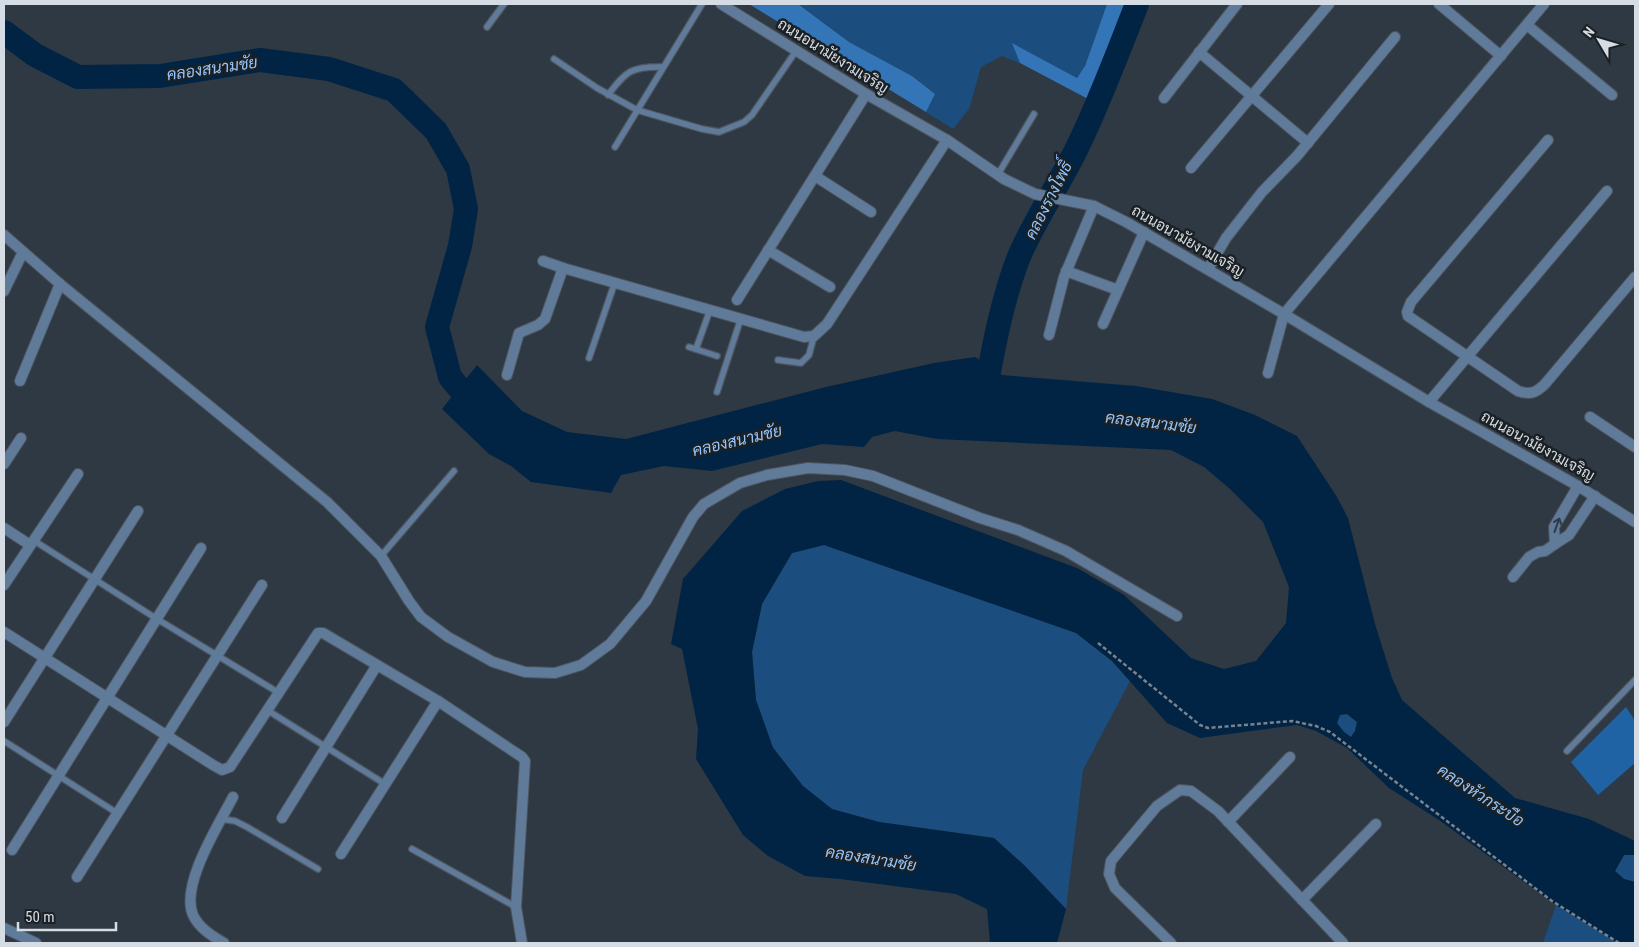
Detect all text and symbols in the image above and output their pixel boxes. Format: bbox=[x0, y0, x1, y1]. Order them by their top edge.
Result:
street label: ถนนอนามัยงามเจริญ bbox=[774, 15, 892, 97]
north arrow bbox=[1574, 15, 1624, 65]
text: N bbox=[1580, 24, 1598, 40]
water label: คลองสนามชัย bbox=[165, 52, 259, 84]
water label: คลองรางโพธิ์ bbox=[1016, 153, 1077, 242]
street label: ถนนอนามัยงามเจริญ bbox=[1128, 201, 1248, 281]
water label: คลองสนามชัย bbox=[1104, 406, 1198, 438]
street label: ถนนอนามัยงามเจริญ bbox=[1478, 407, 1598, 485]
water label: คลองสนามชัย bbox=[690, 420, 784, 460]
one-way arrow bbox=[1553, 518, 1562, 533]
water label: คลองหัวกระบือ bbox=[1434, 759, 1529, 830]
water label: คลองสนามชัย bbox=[824, 841, 918, 875]
scale bar bbox=[18, 900, 115, 932]
text: 50 m bbox=[25, 908, 55, 926]

